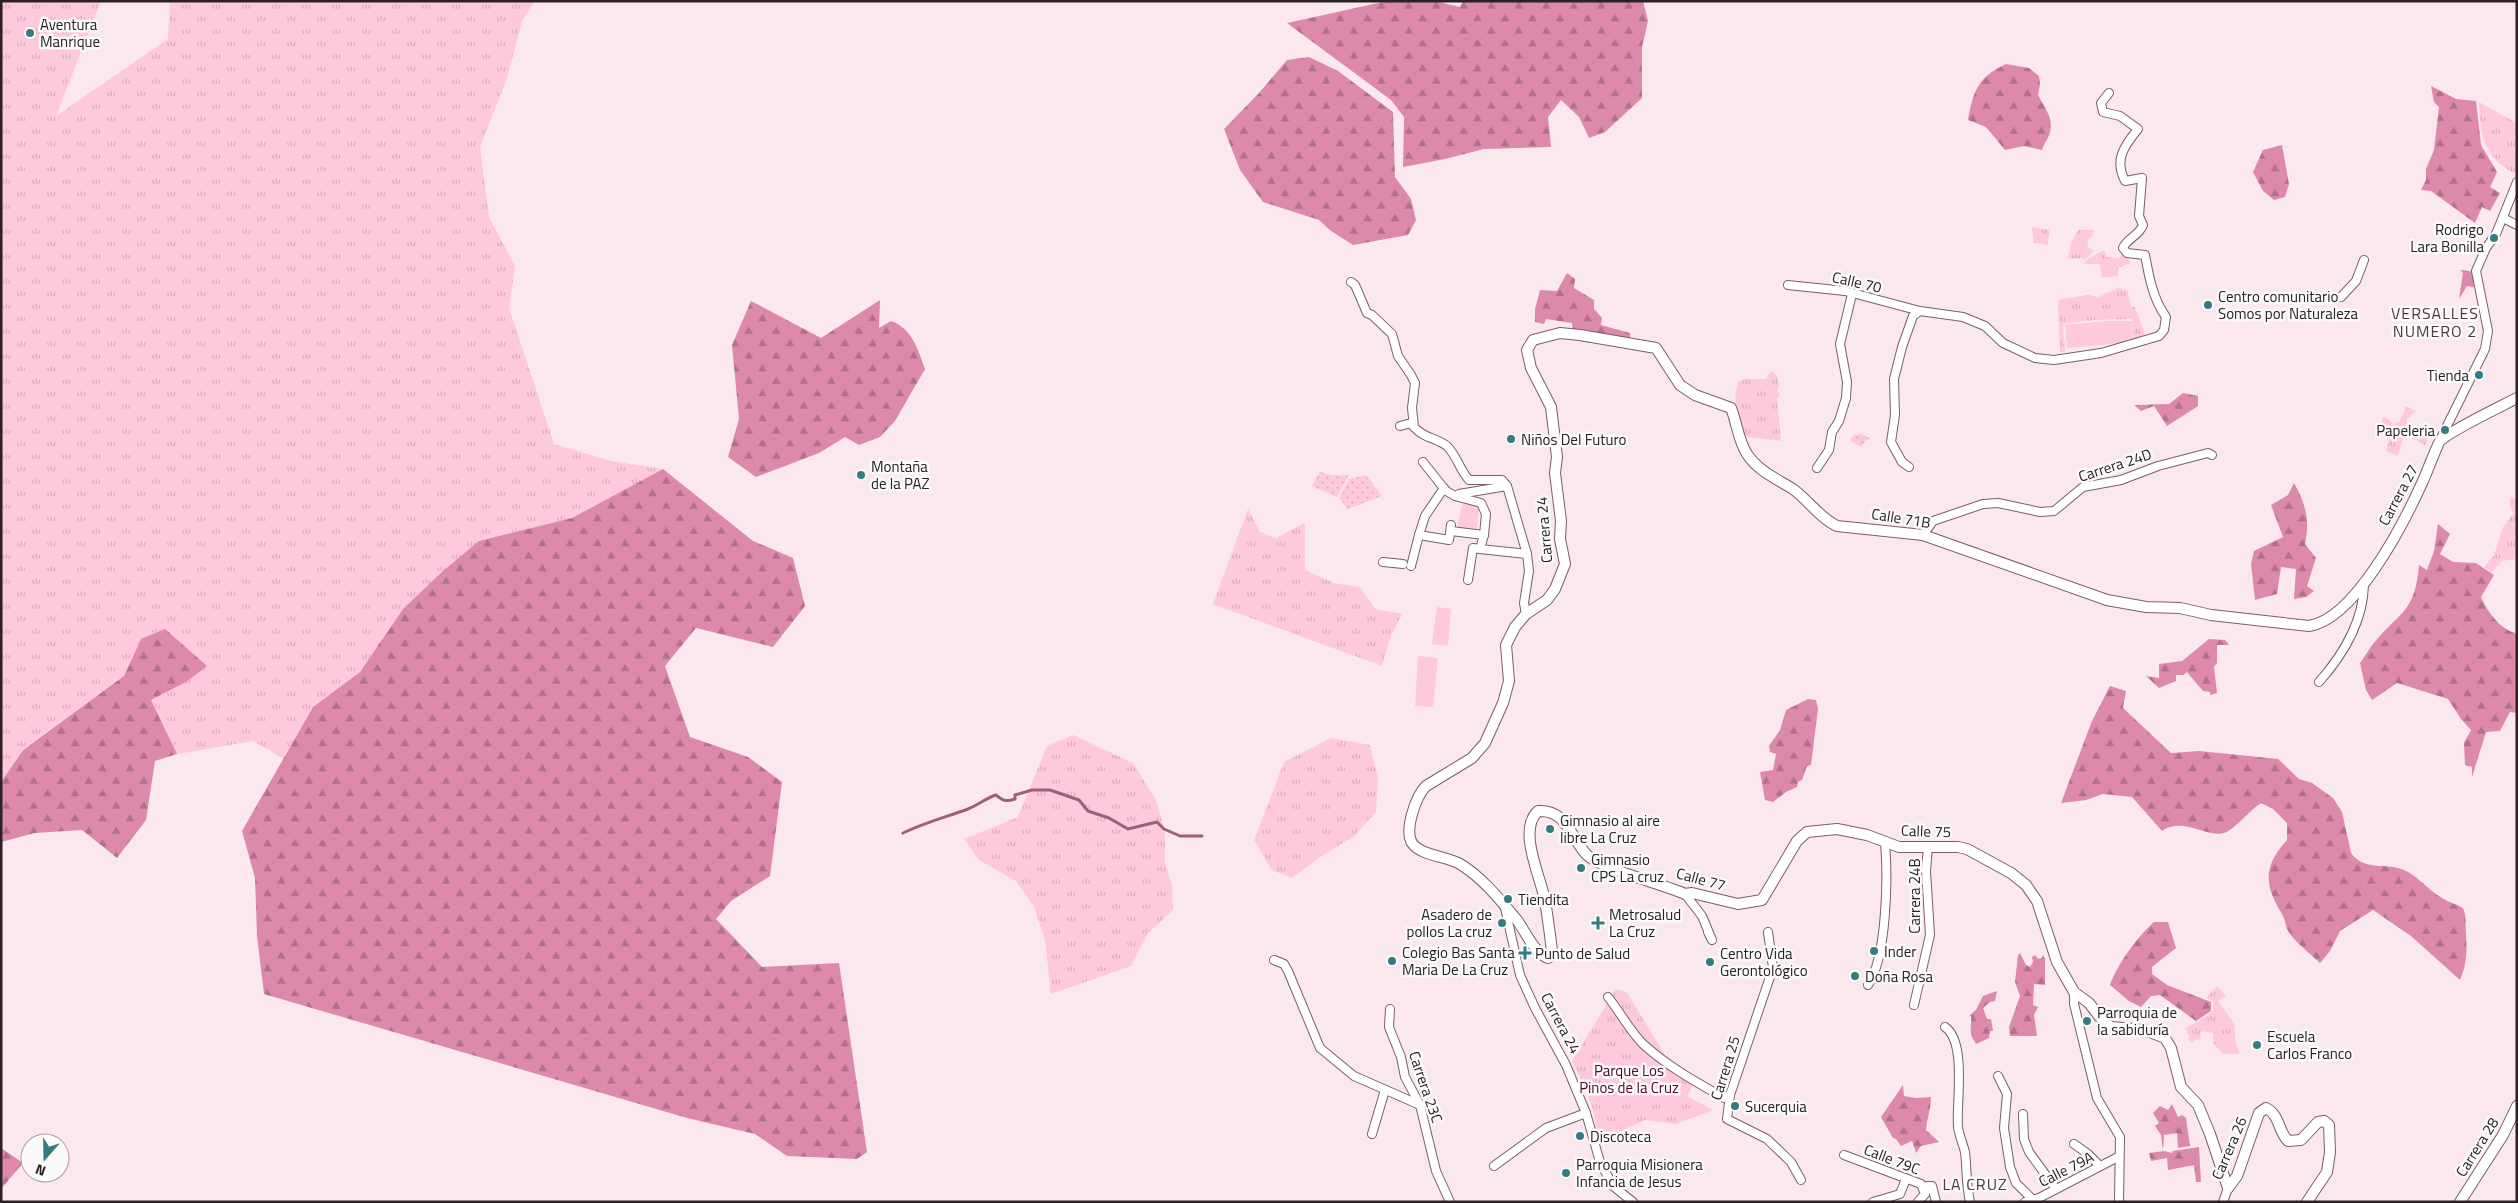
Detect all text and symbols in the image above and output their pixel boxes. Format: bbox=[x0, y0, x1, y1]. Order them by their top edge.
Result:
place label: Aventura Manrique bbox=[40, 13, 100, 53]
marker: Aventura Manrique bbox=[24, 27, 36, 39]
place label: Rodrigo Lara Bonilla bbox=[2410, 218, 2484, 258]
marker: Rodrigo Lara Bonilla bbox=[2488, 232, 2500, 244]
street label: Calle 70 bbox=[1830, 265, 1884, 299]
place label: Centro comunitario Somos por Naturaleza bbox=[2218, 285, 2359, 325]
marker: Centro comunitario Somos por Naturaleza bbox=[2202, 299, 2214, 311]
district label: VERSALLES NUMERO 2 bbox=[2391, 301, 2479, 343]
place label: Tienda bbox=[2427, 364, 2469, 387]
marker: Tienda bbox=[2473, 369, 2485, 381]
place label: Papeleria bbox=[2376, 419, 2435, 442]
marker: Papeleria bbox=[2439, 424, 2451, 436]
place label: Niños Del Futuro bbox=[1521, 428, 1627, 451]
marker: Niños Del Futuro bbox=[1505, 433, 1517, 445]
street label: Carrera 24D bbox=[2075, 442, 2155, 488]
place label: Montaña de la PAZ bbox=[871, 455, 930, 495]
street label: Carrera 27 bbox=[2372, 460, 2424, 530]
marker: Montaña de la PAZ bbox=[855, 469, 867, 481]
street label: Carrera 24 bbox=[1530, 496, 1558, 564]
street label: Calle 71B bbox=[1870, 502, 1932, 534]
place label: Gimnasio al aire libre La Cruz bbox=[1560, 809, 1660, 849]
street label: Calle 75 bbox=[1900, 819, 1952, 843]
marker: Gimnasio al aire libre La Cruz bbox=[1544, 823, 1556, 835]
place label: Gimnasio CPS La cruz bbox=[1591, 848, 1664, 888]
street label: Carrera 24B bbox=[1903, 858, 1926, 934]
street label: Calle 77 bbox=[1674, 861, 1728, 897]
marker: Gimnasio CPS La cruz bbox=[1575, 862, 1587, 874]
place label: Tiendita bbox=[1518, 888, 1569, 911]
marker: Tiendita bbox=[1502, 893, 1514, 905]
place label: Asadero de pollos La cruz bbox=[1407, 903, 1492, 943]
place label: Metrosalud La Cruz bbox=[1609, 903, 1681, 943]
marker: Metrosalud La Cruz bbox=[1591, 916, 1605, 930]
marker: Asadero de pollos La cruz bbox=[1496, 917, 1508, 929]
place label: Inder bbox=[1884, 940, 1916, 963]
place label: Colegio Bas Santa Maria De La Cruz bbox=[1402, 941, 1515, 981]
place label: Punto de Salud bbox=[1535, 942, 1630, 965]
place label: Centro Vida Gerontológico bbox=[1720, 942, 1808, 982]
marker: Inder bbox=[1868, 945, 1880, 957]
marker: Punto de Salud bbox=[1519, 947, 1531, 959]
marker: Colegio Bas Santa Maria De La Cruz bbox=[1386, 955, 1398, 967]
marker: Centro Vida Gerontológico bbox=[1704, 956, 1716, 968]
place label: Doña Rosa bbox=[1865, 965, 1933, 988]
marker: Doña Rosa bbox=[1849, 970, 1861, 982]
street label: Carrera 24 bbox=[1535, 988, 1587, 1058]
place label: Parroquia de la sabiduría bbox=[2097, 1001, 2177, 1041]
marker: Parroquia de la sabiduría bbox=[2081, 1015, 2093, 1027]
place label: Escuela Carlos Franco bbox=[2267, 1025, 2352, 1065]
street label: Carrera 25 bbox=[1704, 1033, 1746, 1103]
marker: Escuela Carlos Franco bbox=[2251, 1039, 2263, 1051]
street label: Carrera 23C bbox=[1403, 1048, 1449, 1126]
park label: Parque Los Pinos de la Cruz bbox=[1579, 1059, 1679, 1099]
place label: Sucerquia bbox=[1745, 1095, 1807, 1118]
marker: Sucerquia bbox=[1729, 1100, 1741, 1112]
street label: Carrera 26 bbox=[2205, 1113, 2253, 1183]
street label: Carrera 28 bbox=[2450, 1113, 2504, 1181]
place label: Discoteca bbox=[1590, 1125, 1652, 1148]
marker: Discoteca bbox=[1574, 1130, 1586, 1142]
north arrow bbox=[20, 1133, 70, 1183]
street label: Calle 79C bbox=[1861, 1138, 1923, 1180]
street label: Calle 79A bbox=[2034, 1145, 2098, 1193]
place label: Parroquia Misionera Infancia de Jesus bbox=[1576, 1153, 1703, 1193]
text: N bbox=[32, 1159, 49, 1182]
marker: Parroquia Misionera Infancia de Jesus bbox=[1560, 1167, 1572, 1179]
district label: LA CRUZ bbox=[1942, 1172, 2008, 1196]

